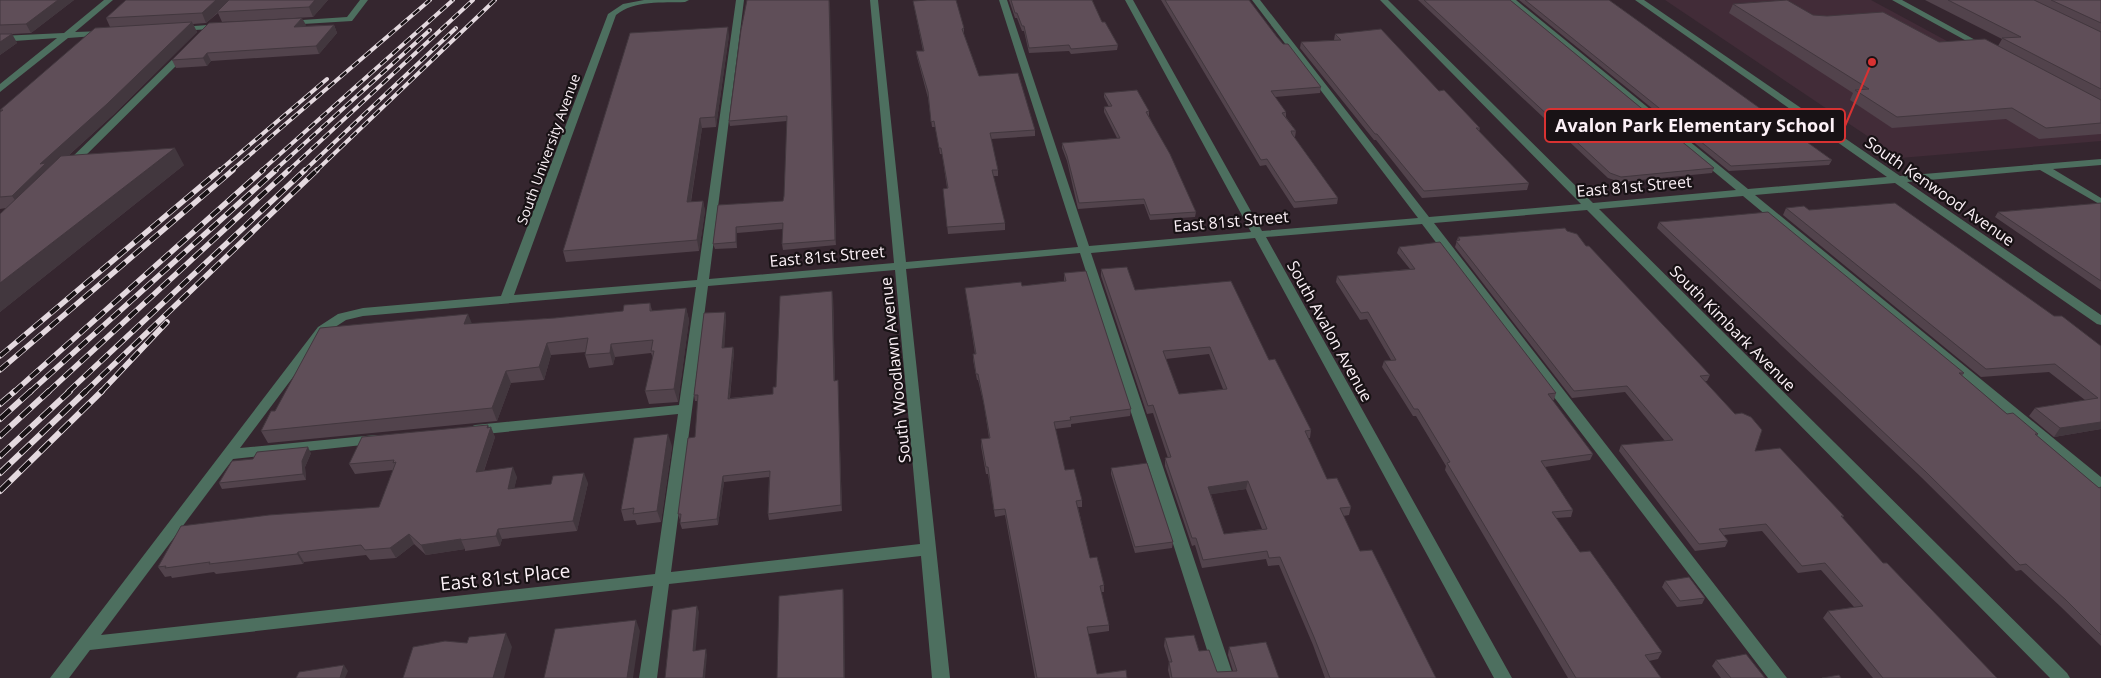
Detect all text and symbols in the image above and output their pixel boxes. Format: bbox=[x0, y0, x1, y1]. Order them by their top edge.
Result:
street label: South University Avenue bbox=[512, 71, 584, 227]
callout: Avalon Park Elementary School bbox=[1545, 109, 1845, 142]
text: Avalon Park Elementary School bbox=[1555, 113, 1835, 137]
street label: South Kenwood Avenue bbox=[1861, 131, 2019, 251]
street label: East 81st Street bbox=[1575, 170, 1693, 202]
street label: East 81st Street bbox=[1172, 205, 1290, 237]
street label: East 81st Street bbox=[768, 240, 886, 272]
street label: South Avalon Avenue bbox=[1282, 256, 1378, 406]
street label: South Kimbark Avenue bbox=[1665, 260, 1801, 396]
street label: South Woodlawn Avenue bbox=[874, 276, 916, 464]
street label: East 81st Place bbox=[439, 557, 571, 597]

